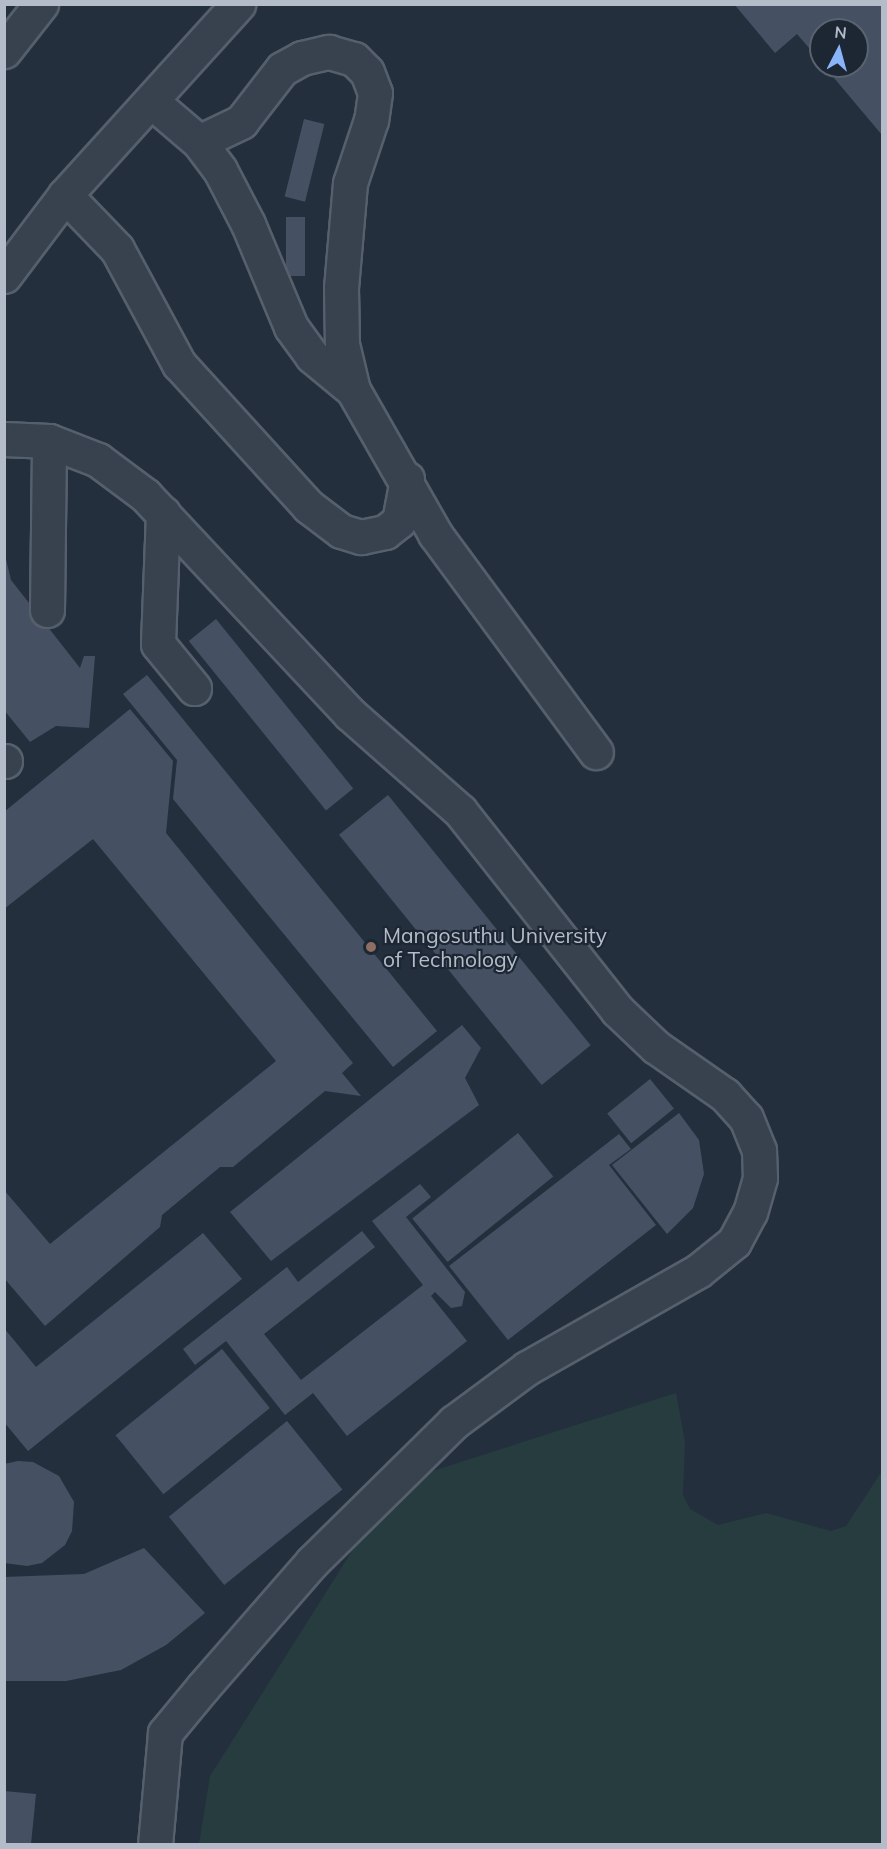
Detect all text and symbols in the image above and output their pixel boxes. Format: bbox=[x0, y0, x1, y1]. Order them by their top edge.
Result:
north arrow bbox=[809, 18, 869, 78]
text: N bbox=[834, 22, 848, 43]
place label: Mangosuthu University of Technology bbox=[383, 922, 607, 972]
marker: Mangosuthu University of Technology bbox=[364, 940, 378, 954]

